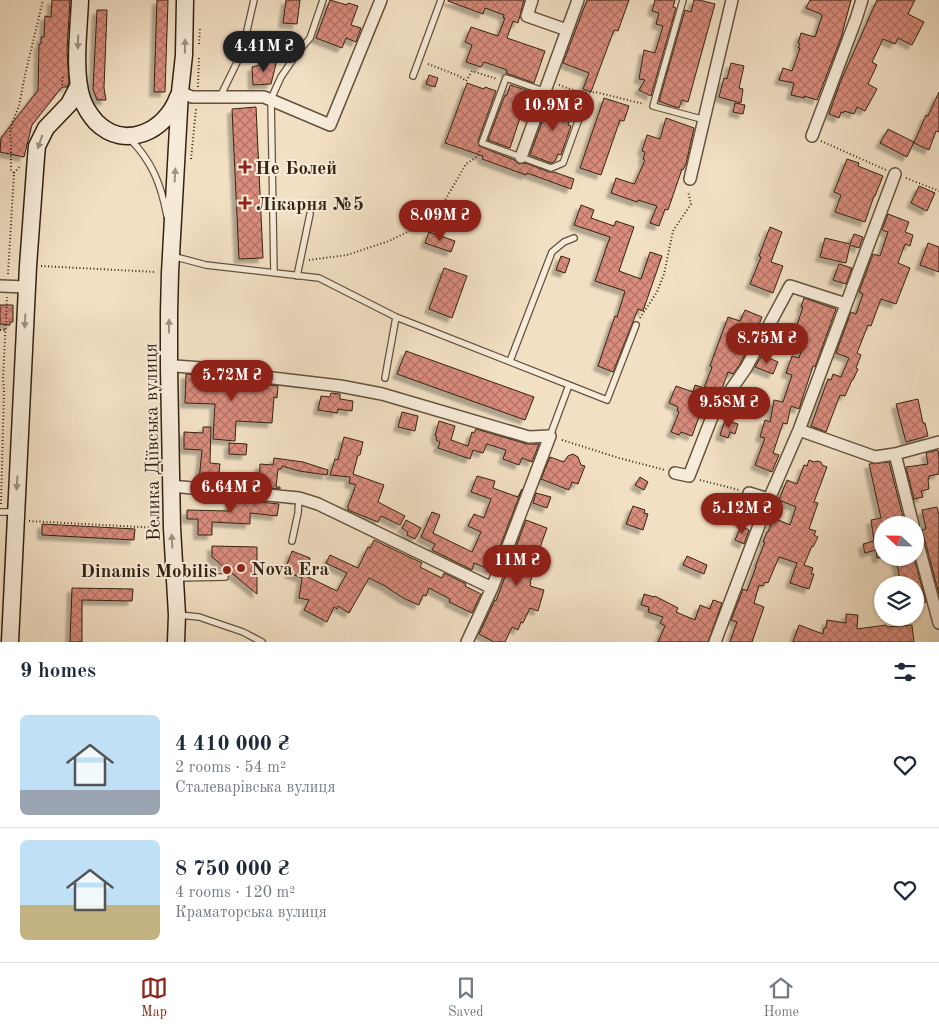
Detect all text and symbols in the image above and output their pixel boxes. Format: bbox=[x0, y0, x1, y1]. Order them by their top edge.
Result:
pin: 4.41M ₴ bbox=[218, 30, 310, 73]
one-way arrow bbox=[74, 35, 82, 51]
one-way arrow bbox=[181, 38, 189, 54]
text: 4.41M ₴ bbox=[234, 39, 294, 55]
pin: 10.9M ₴ bbox=[507, 90, 599, 132]
text: 10.9M ₴ bbox=[523, 98, 583, 114]
one-way arrow bbox=[35, 135, 43, 150]
place label: Не Болей bbox=[255, 160, 337, 179]
marker: Не Болей bbox=[239, 161, 251, 173]
one-way arrow bbox=[172, 167, 180, 183]
marker: Лікарня №5 bbox=[238, 196, 252, 210]
place label: Лікарня №5 bbox=[256, 196, 364, 215]
pin: 8.09M ₴ bbox=[394, 200, 486, 242]
text: 8.09M ₴ bbox=[410, 208, 470, 224]
one-way arrow bbox=[20, 313, 28, 329]
one-way arrow bbox=[165, 318, 173, 334]
pin: 8.75M ₴ bbox=[721, 322, 813, 365]
text: 8.75M ₴ bbox=[737, 331, 797, 347]
street label: Велика Діївська вулиця bbox=[142, 343, 165, 541]
pin: 5.72M ₴ bbox=[186, 360, 278, 402]
text: 5.72M ₴ bbox=[202, 368, 262, 384]
pin: 9.58M ₴ bbox=[683, 386, 775, 429]
text: 9.58M ₴ bbox=[699, 395, 759, 411]
pin: 6.64M ₴ bbox=[185, 472, 277, 514]
one-way arrow bbox=[12, 476, 20, 492]
text: 6.64M ₴ bbox=[201, 480, 261, 496]
pin: 5.12M ₴ bbox=[696, 492, 788, 535]
text: 5.12M ₴ bbox=[712, 501, 772, 517]
north arrow bbox=[874, 516, 924, 566]
map controls bbox=[874, 516, 924, 626]
one-way arrow bbox=[168, 533, 176, 549]
pin: 11M ₴ bbox=[482, 544, 552, 587]
text: 11M ₴ bbox=[494, 553, 540, 569]
place label: Nova Era bbox=[251, 561, 329, 580]
marker: Nova Era bbox=[235, 562, 247, 574]
place label: Dinamis Mobilis bbox=[80, 563, 217, 582]
marker: Dinamis Mobilis bbox=[221, 564, 233, 576]
button: layers bbox=[874, 576, 924, 626]
icon: filters bbox=[891, 658, 919, 686]
text: 9 homes bbox=[20, 661, 96, 682]
text: 4 410 000 ₴ bbox=[175, 734, 289, 755]
icon: home bbox=[60, 735, 120, 795]
icon: heart bbox=[891, 751, 919, 779]
text: 2 rooms · 54 m² bbox=[175, 760, 286, 776]
text: Сталеварівська вулиця bbox=[175, 780, 336, 796]
text: 8 750 000 ₴ bbox=[175, 859, 289, 880]
icon: home bbox=[60, 860, 120, 920]
icon: heart bbox=[891, 876, 919, 904]
text: 4 rooms · 120 m² bbox=[175, 885, 295, 901]
text: Краматорська вулиця bbox=[175, 905, 327, 921]
tab: Map bbox=[140, 974, 168, 1021]
tab: Saved bbox=[448, 974, 484, 1021]
tab: Home bbox=[763, 974, 799, 1021]

